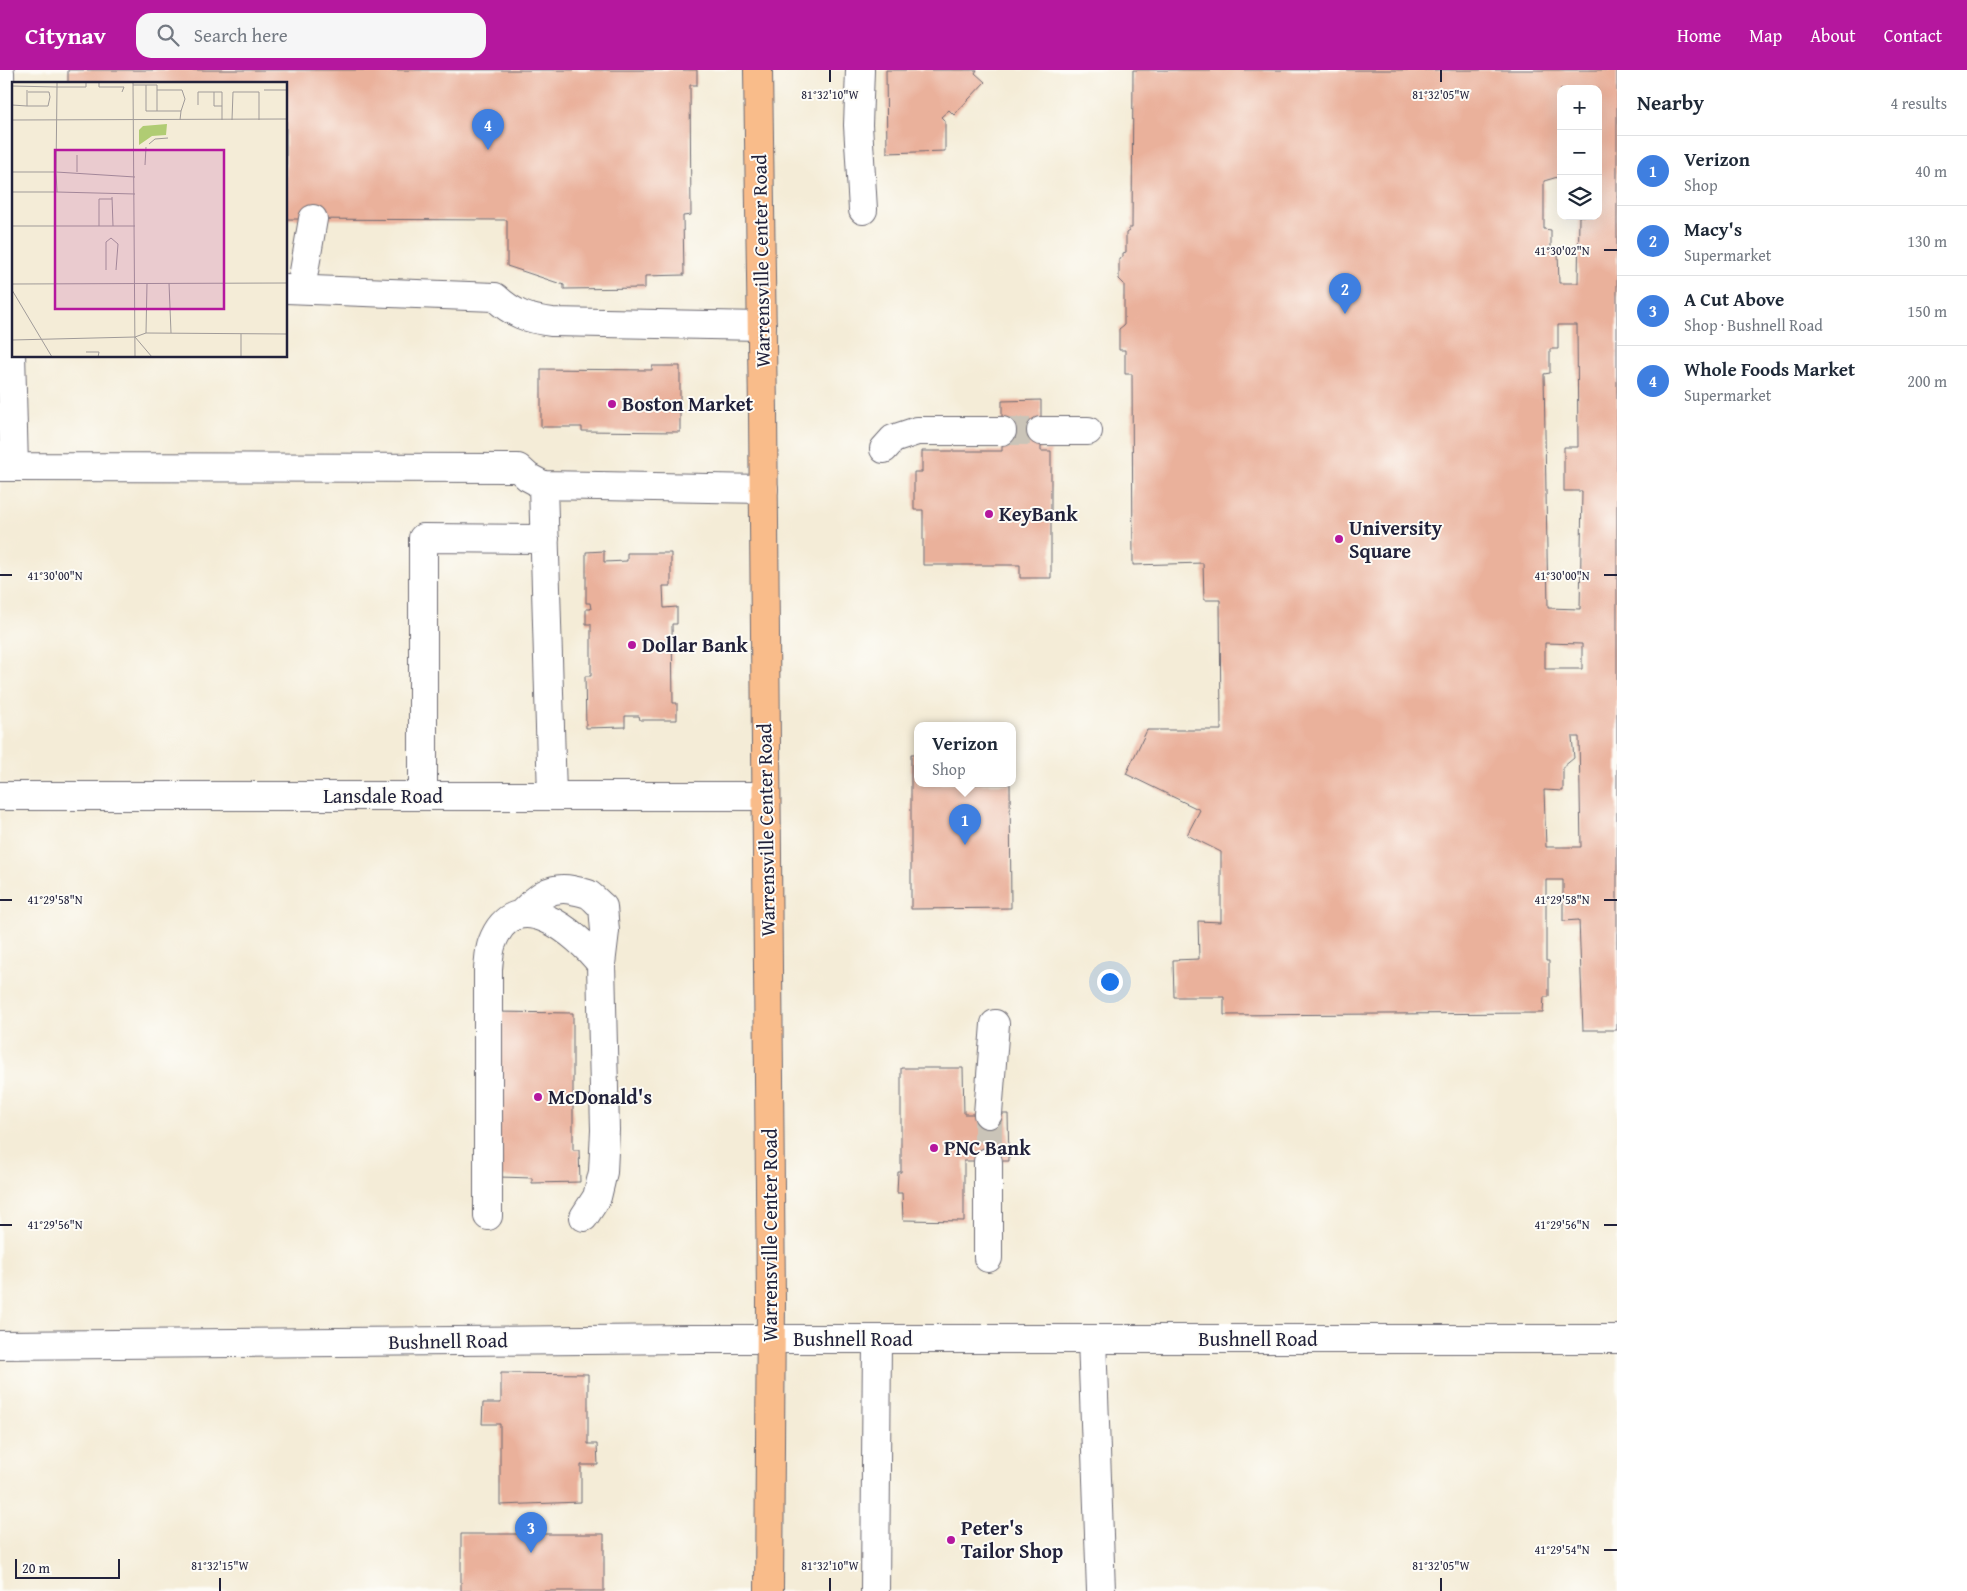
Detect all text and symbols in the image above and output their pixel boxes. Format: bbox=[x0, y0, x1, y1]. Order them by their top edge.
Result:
search box bbox=[136, 13, 486, 58]
text: Citynav bbox=[25, 18, 106, 53]
icon: search bbox=[154, 21, 182, 49]
text: Search here bbox=[194, 21, 288, 49]
text: Home bbox=[1677, 22, 1721, 49]
text: Map bbox=[1749, 22, 1782, 49]
text: About bbox=[1810, 22, 1856, 49]
text: Contact bbox=[1884, 22, 1942, 49]
inset map bbox=[12, 82, 288, 358]
map controls bbox=[1557, 85, 1602, 220]
button: + bbox=[1557, 85, 1602, 130]
text: 81°32'10"W bbox=[801, 86, 860, 103]
text: 81°32'05"W bbox=[1412, 86, 1471, 103]
text: Nearby bbox=[1637, 87, 1704, 118]
text: 4 results bbox=[1890, 91, 1947, 115]
pin: 4 bbox=[472, 109, 504, 150]
button: − bbox=[1557, 130, 1602, 175]
text: Verizon bbox=[1684, 145, 1750, 173]
street label: Warrensville Center Road bbox=[744, 154, 777, 368]
text: 1 bbox=[1649, 159, 1657, 183]
text: 40 m bbox=[1915, 159, 1947, 183]
text: Shop bbox=[1684, 173, 1718, 197]
button: layers bbox=[1557, 175, 1602, 220]
text: Macy's bbox=[1684, 215, 1742, 243]
text: 2 bbox=[1649, 229, 1657, 253]
text: 130 m bbox=[1907, 229, 1947, 253]
text: 41°30'02"N bbox=[1534, 242, 1590, 259]
text: Supermarket bbox=[1684, 243, 1771, 267]
pin: 2 bbox=[1329, 273, 1361, 314]
text: A Cut Above bbox=[1684, 285, 1784, 313]
text: 3 bbox=[1649, 299, 1657, 323]
text: 150 m bbox=[1907, 299, 1947, 323]
text: Shop · Bushnell Road bbox=[1684, 313, 1823, 337]
text: Whole Foods Market bbox=[1684, 355, 1855, 383]
text: 4 bbox=[1649, 369, 1657, 393]
text: 200 m bbox=[1907, 369, 1947, 393]
text: Supermarket bbox=[1684, 383, 1771, 407]
place label: Boston Market bbox=[622, 389, 753, 418]
marker: Boston Market bbox=[606, 398, 618, 410]
place label: KeyBank bbox=[999, 499, 1078, 528]
marker: KeyBank bbox=[983, 508, 995, 520]
place label: University Square bbox=[1349, 513, 1443, 565]
marker: University Square bbox=[1333, 533, 1345, 545]
text: 41°30'00"N bbox=[27, 567, 83, 584]
text: 41°30'00"N bbox=[1534, 567, 1590, 584]
place label: Dollar Bank bbox=[642, 630, 748, 659]
marker: Dollar Bank bbox=[626, 639, 638, 651]
popup bbox=[914, 722, 1016, 787]
street label: Warrensville Center Road bbox=[749, 723, 782, 937]
text: Verizon bbox=[932, 729, 998, 757]
text: Shop bbox=[932, 757, 966, 781]
street label: Lansdale Road bbox=[323, 781, 443, 810]
pin: 1 bbox=[949, 804, 981, 845]
text: 41°29'58"N bbox=[27, 891, 83, 908]
text: 41°29'58"N bbox=[1534, 891, 1590, 908]
your location bbox=[1097, 969, 1123, 995]
place label: McDonald's bbox=[548, 1082, 652, 1111]
marker: McDonald's bbox=[532, 1091, 544, 1103]
street label: Warrensville Center Road bbox=[755, 1128, 784, 1342]
place label: PNC Bank bbox=[944, 1133, 1031, 1162]
marker: PNC Bank bbox=[928, 1142, 940, 1154]
text: 41°29'56"N bbox=[27, 1216, 83, 1233]
text: 41°29'56"N bbox=[1534, 1216, 1590, 1233]
street label: Bushnell Road bbox=[793, 1324, 913, 1353]
street label: Bushnell Road bbox=[1198, 1324, 1318, 1353]
street label: Bushnell Road bbox=[388, 1325, 508, 1356]
pin: 3 bbox=[515, 1512, 547, 1553]
place label: Peter's Tailor Shop bbox=[961, 1513, 1063, 1565]
marker: Peter's Tailor Shop bbox=[945, 1534, 957, 1546]
text: 41°29'54"N bbox=[1534, 1541, 1590, 1558]
scale bar bbox=[15, 1556, 120, 1579]
text: 81°32'15"W bbox=[191, 1557, 250, 1574]
text: 81°32'10"W bbox=[801, 1557, 860, 1574]
text: 81°32'05"W bbox=[1412, 1557, 1471, 1574]
text: 20 m bbox=[22, 1558, 50, 1578]

